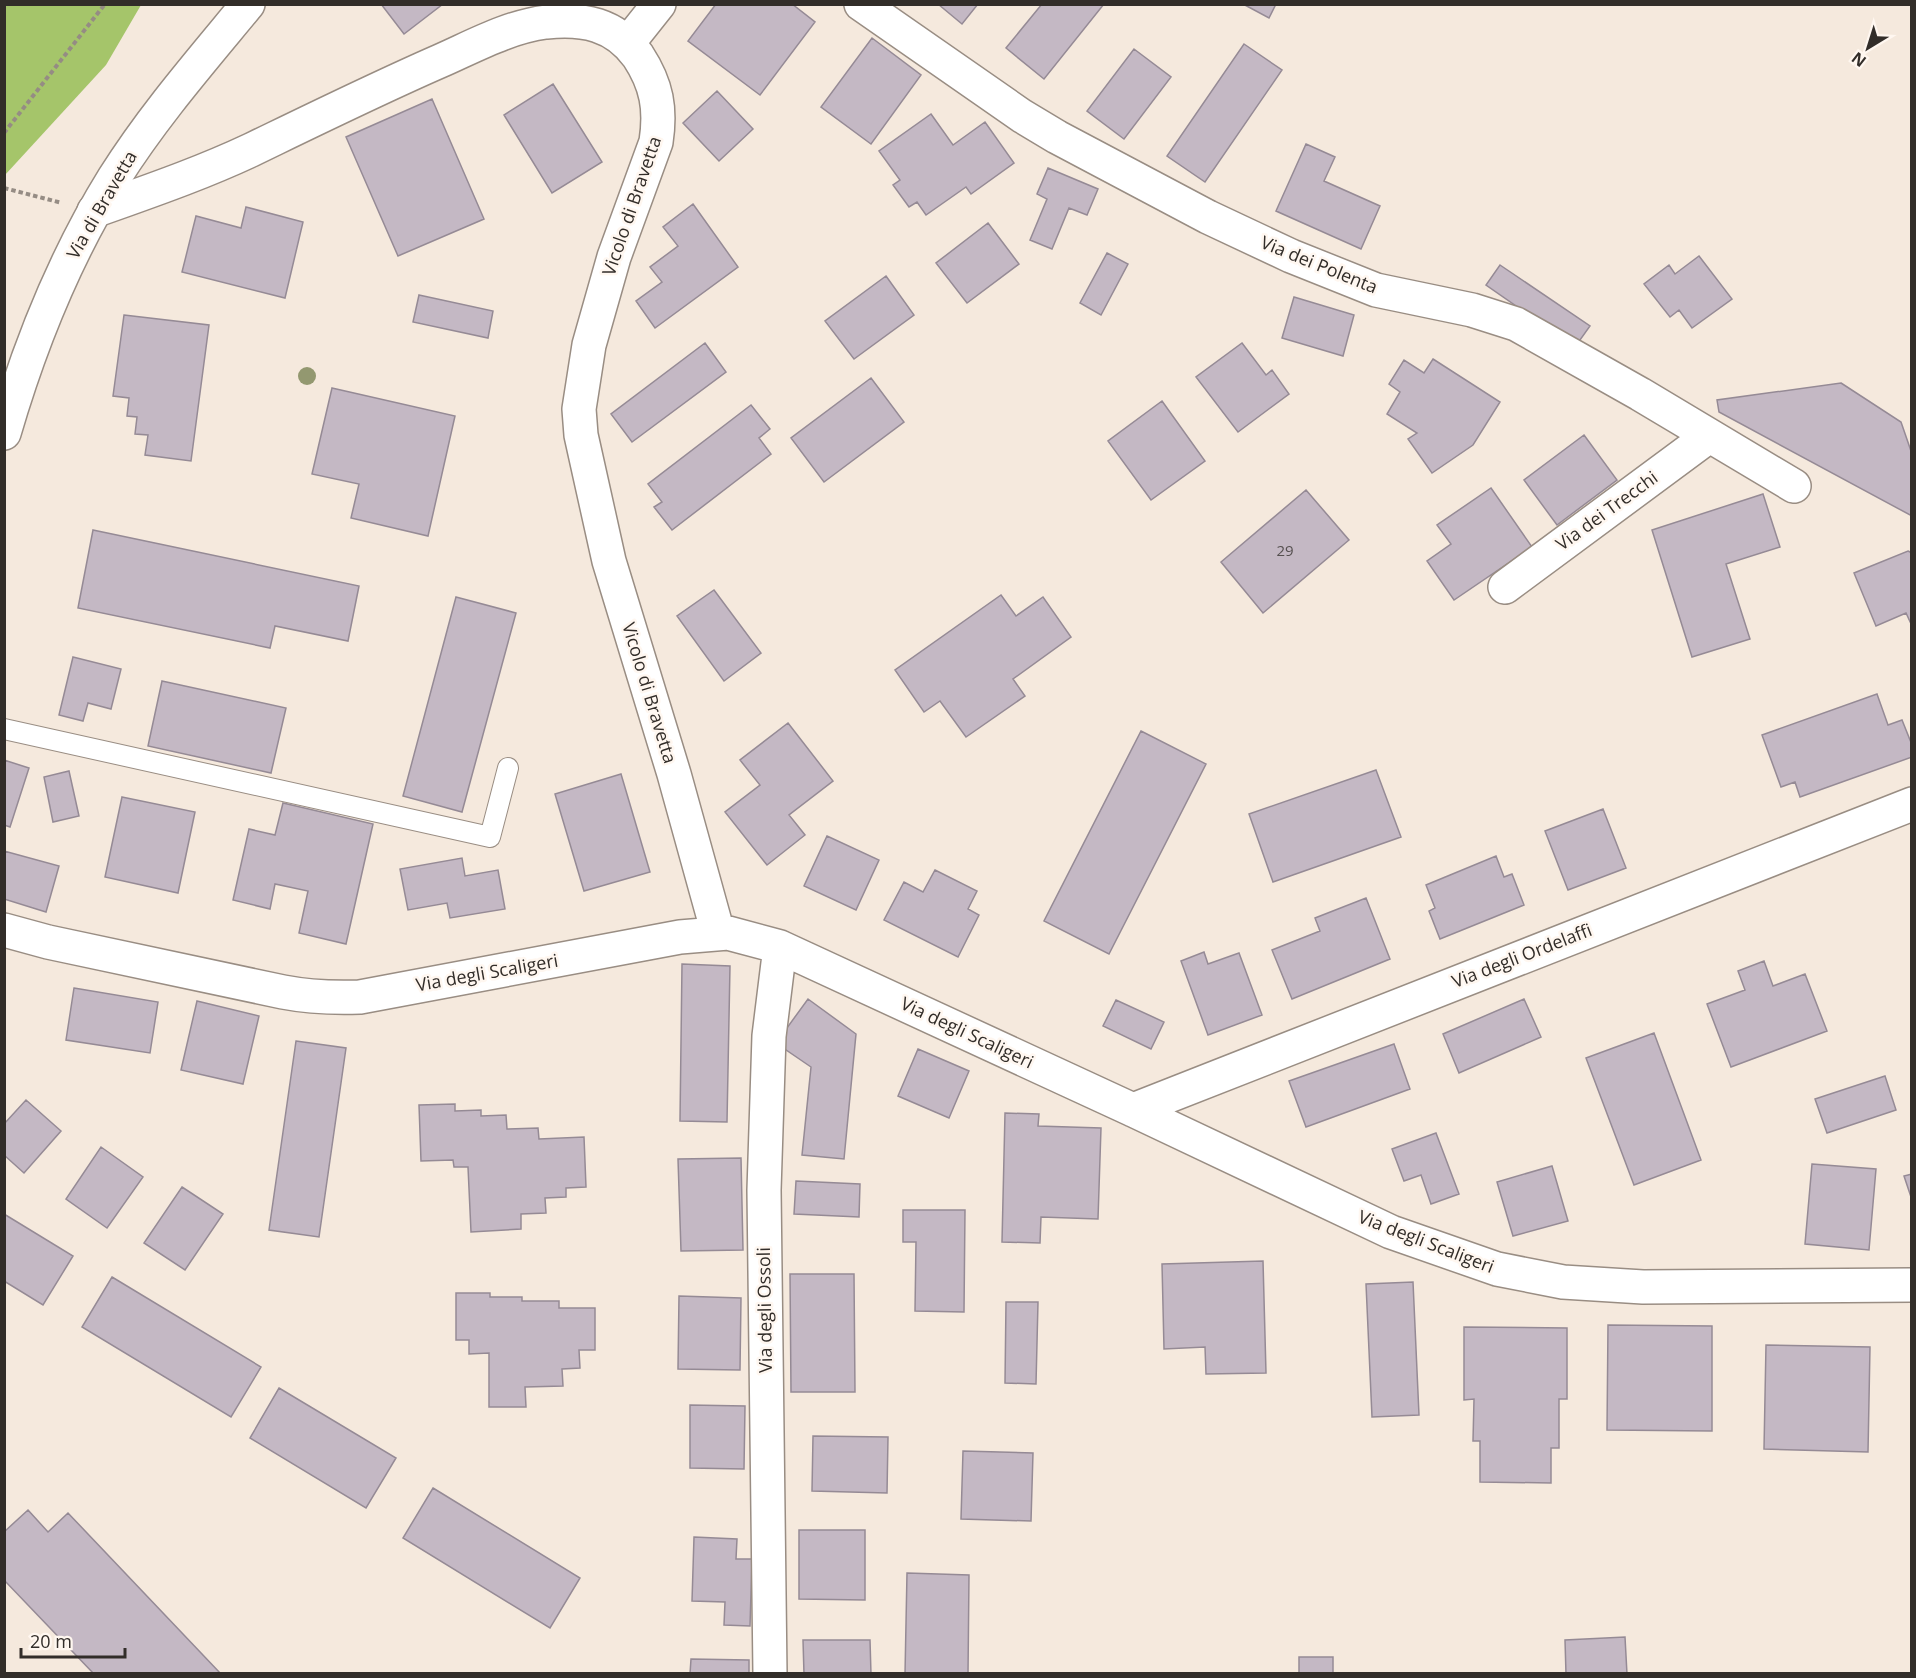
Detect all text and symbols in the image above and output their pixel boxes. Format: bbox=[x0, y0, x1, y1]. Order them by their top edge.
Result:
north arrow bbox=[1838, 18, 1898, 78]
text: N bbox=[1847, 47, 1871, 72]
street label: Vicolo di Bravetta bbox=[596, 133, 666, 279]
street label: Via di Bravetta bbox=[60, 146, 142, 263]
street label: Via dei Polenta bbox=[1257, 230, 1381, 298]
street label: Via dei Trecchi bbox=[1551, 465, 1662, 555]
house number: 29 bbox=[1276, 540, 1294, 560]
street label: Vicolo di Bravetta bbox=[617, 619, 683, 766]
street label: Via degli Ordelaffi bbox=[1448, 917, 1595, 993]
street label: Via degli Scaligeri bbox=[414, 948, 560, 996]
street label: Via degli Scaligeri bbox=[897, 991, 1038, 1073]
street label: Via degli Scaligeri bbox=[1355, 1204, 1498, 1278]
street label: Via degli Ossoli bbox=[751, 1247, 777, 1373]
scale bar bbox=[21, 1621, 124, 1659]
text: 20 m bbox=[30, 1629, 72, 1653]

